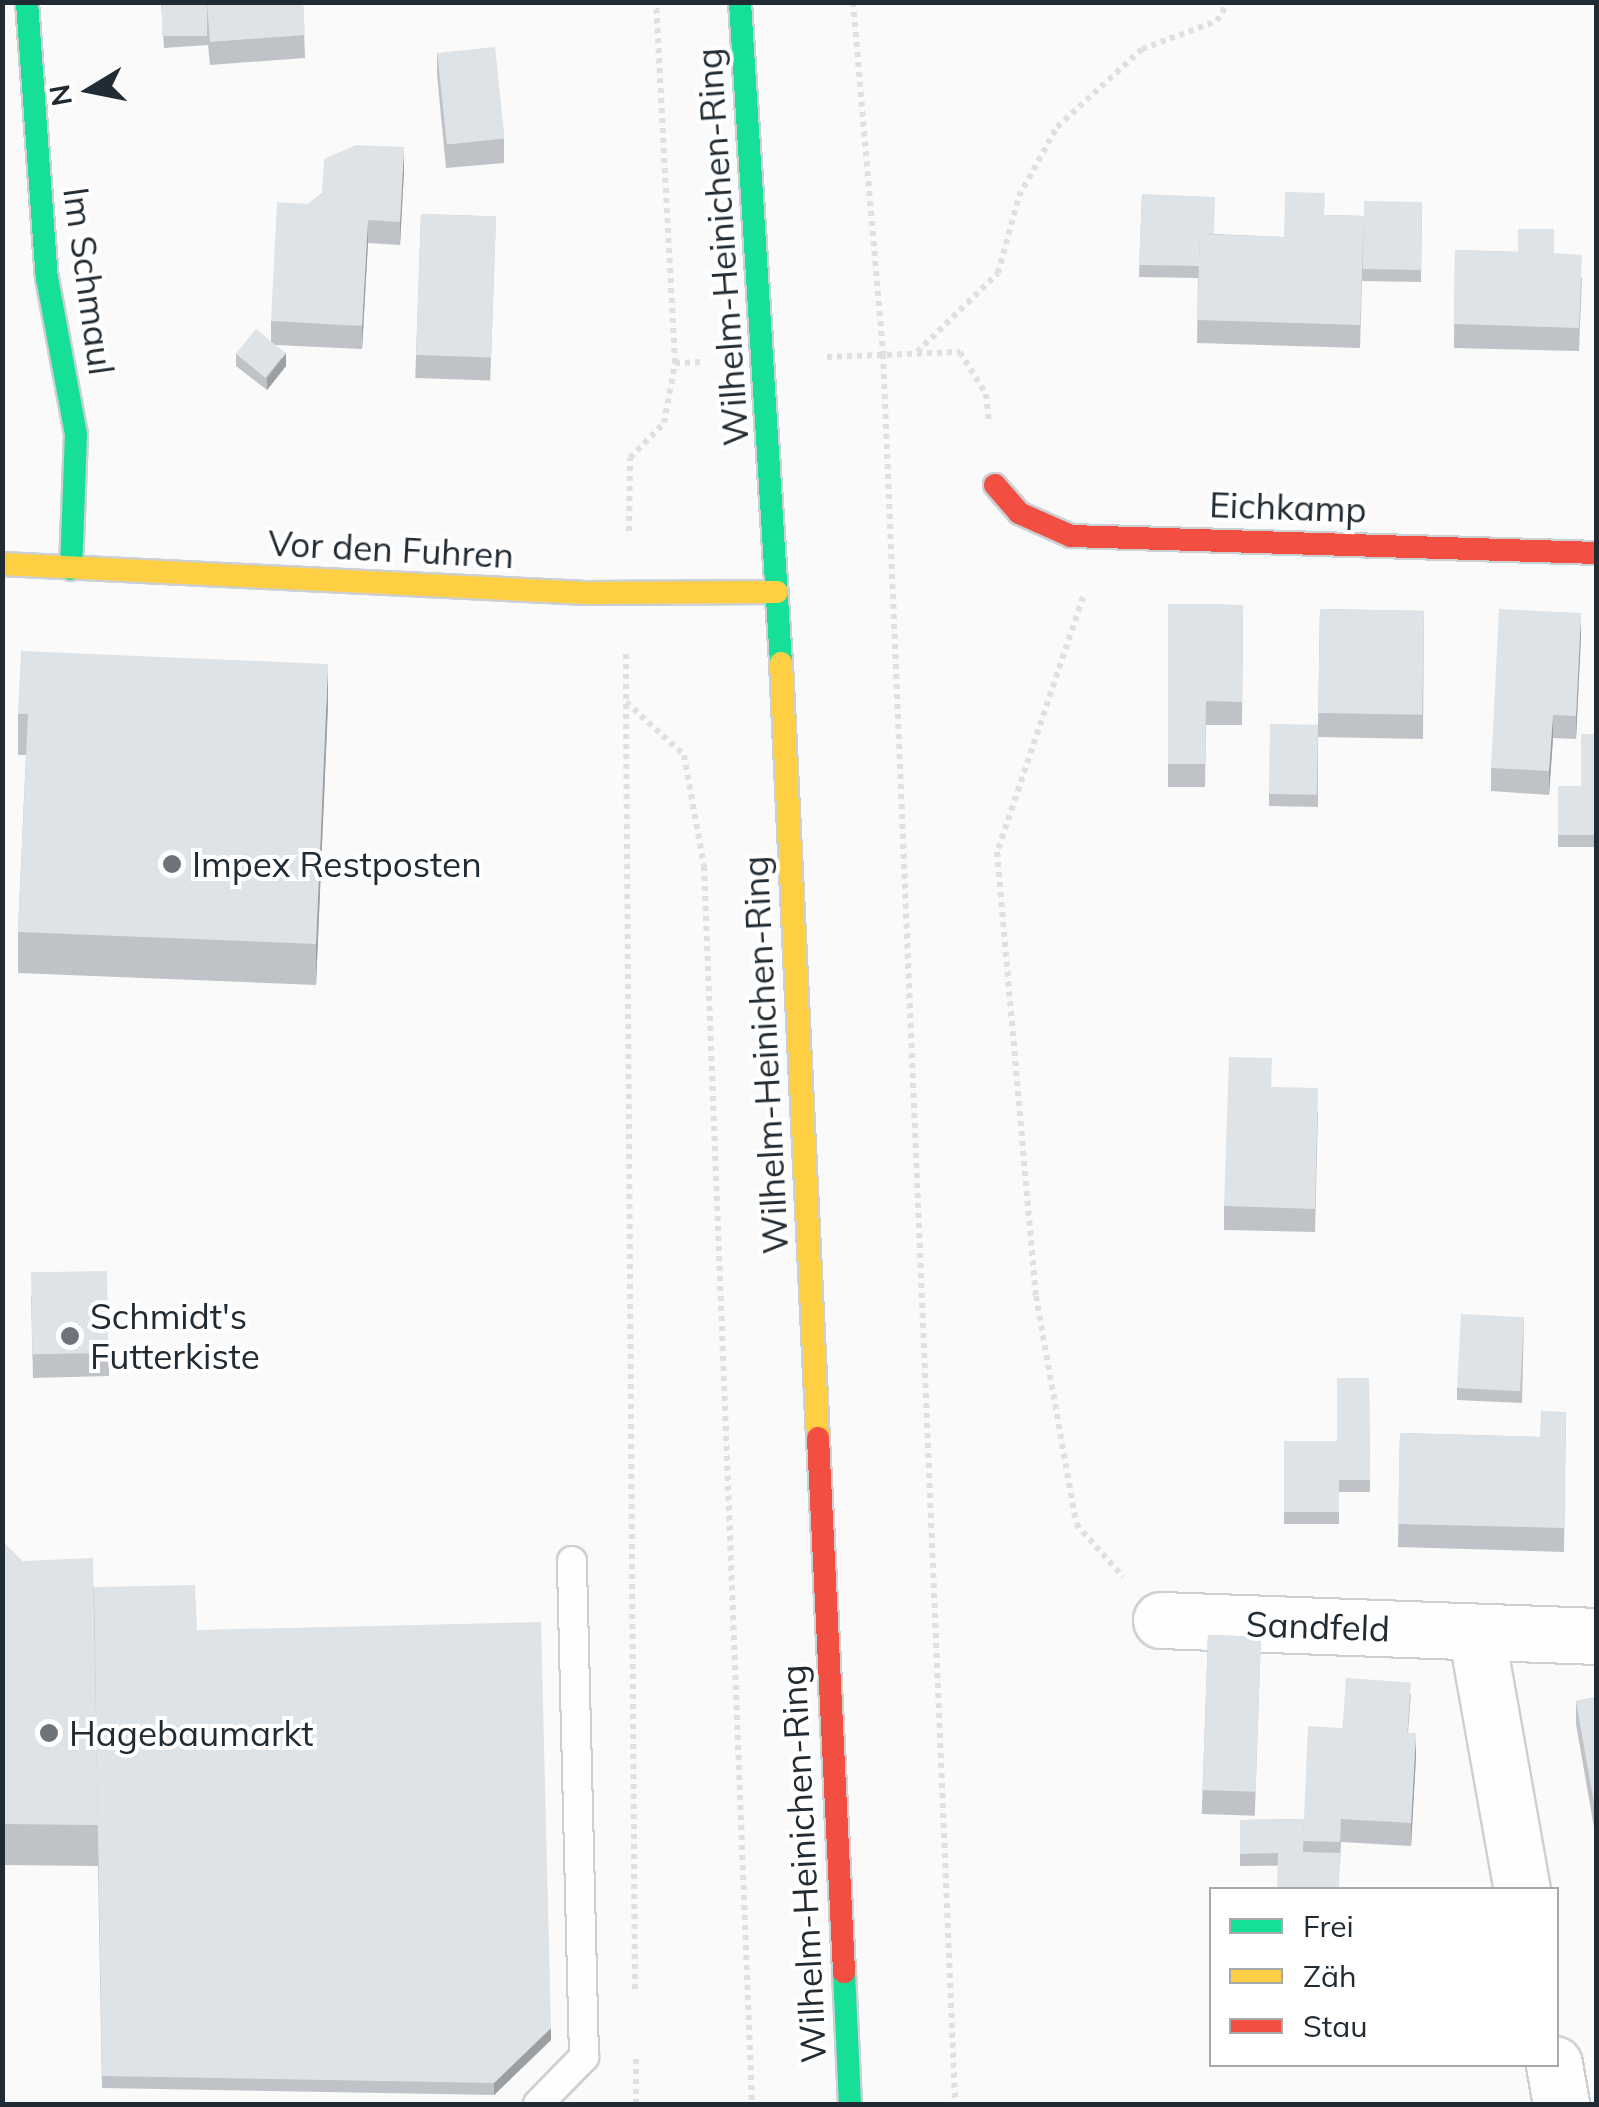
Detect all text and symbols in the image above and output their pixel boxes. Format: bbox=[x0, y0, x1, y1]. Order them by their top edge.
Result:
north arrow bbox=[40, 40, 140, 140]
street label: Wilhelm-Heinichen-Ring bbox=[687, 47, 757, 447]
text: N bbox=[41, 82, 79, 109]
street label: Im Schmaul bbox=[55, 185, 123, 377]
street label: Eichkamp bbox=[1209, 483, 1367, 531]
street label: Vor den Fuhren bbox=[267, 522, 515, 576]
place label: Impex Restposten bbox=[192, 843, 482, 885]
marker: Impex Restposten bbox=[161, 853, 183, 875]
street label: Wilhelm-Heinichen-Ring bbox=[734, 855, 796, 1255]
place label: Schmidt's Futterkiste bbox=[90, 1295, 260, 1377]
marker: Schmidt's Futterkiste bbox=[59, 1325, 81, 1347]
street label: Sandfeld bbox=[1245, 1602, 1391, 1650]
street label: Wilhelm-Heinichen-Ring bbox=[772, 1664, 834, 2064]
place label: Hagebaumarkt bbox=[69, 1712, 313, 1754]
marker: Hagebaumarkt bbox=[38, 1722, 60, 1744]
legend bbox=[1209, 1887, 1559, 2067]
text: Frei bbox=[1303, 1907, 1354, 1945]
text: Zäh bbox=[1303, 1957, 1356, 1995]
text: Stau bbox=[1303, 2007, 1367, 2045]

